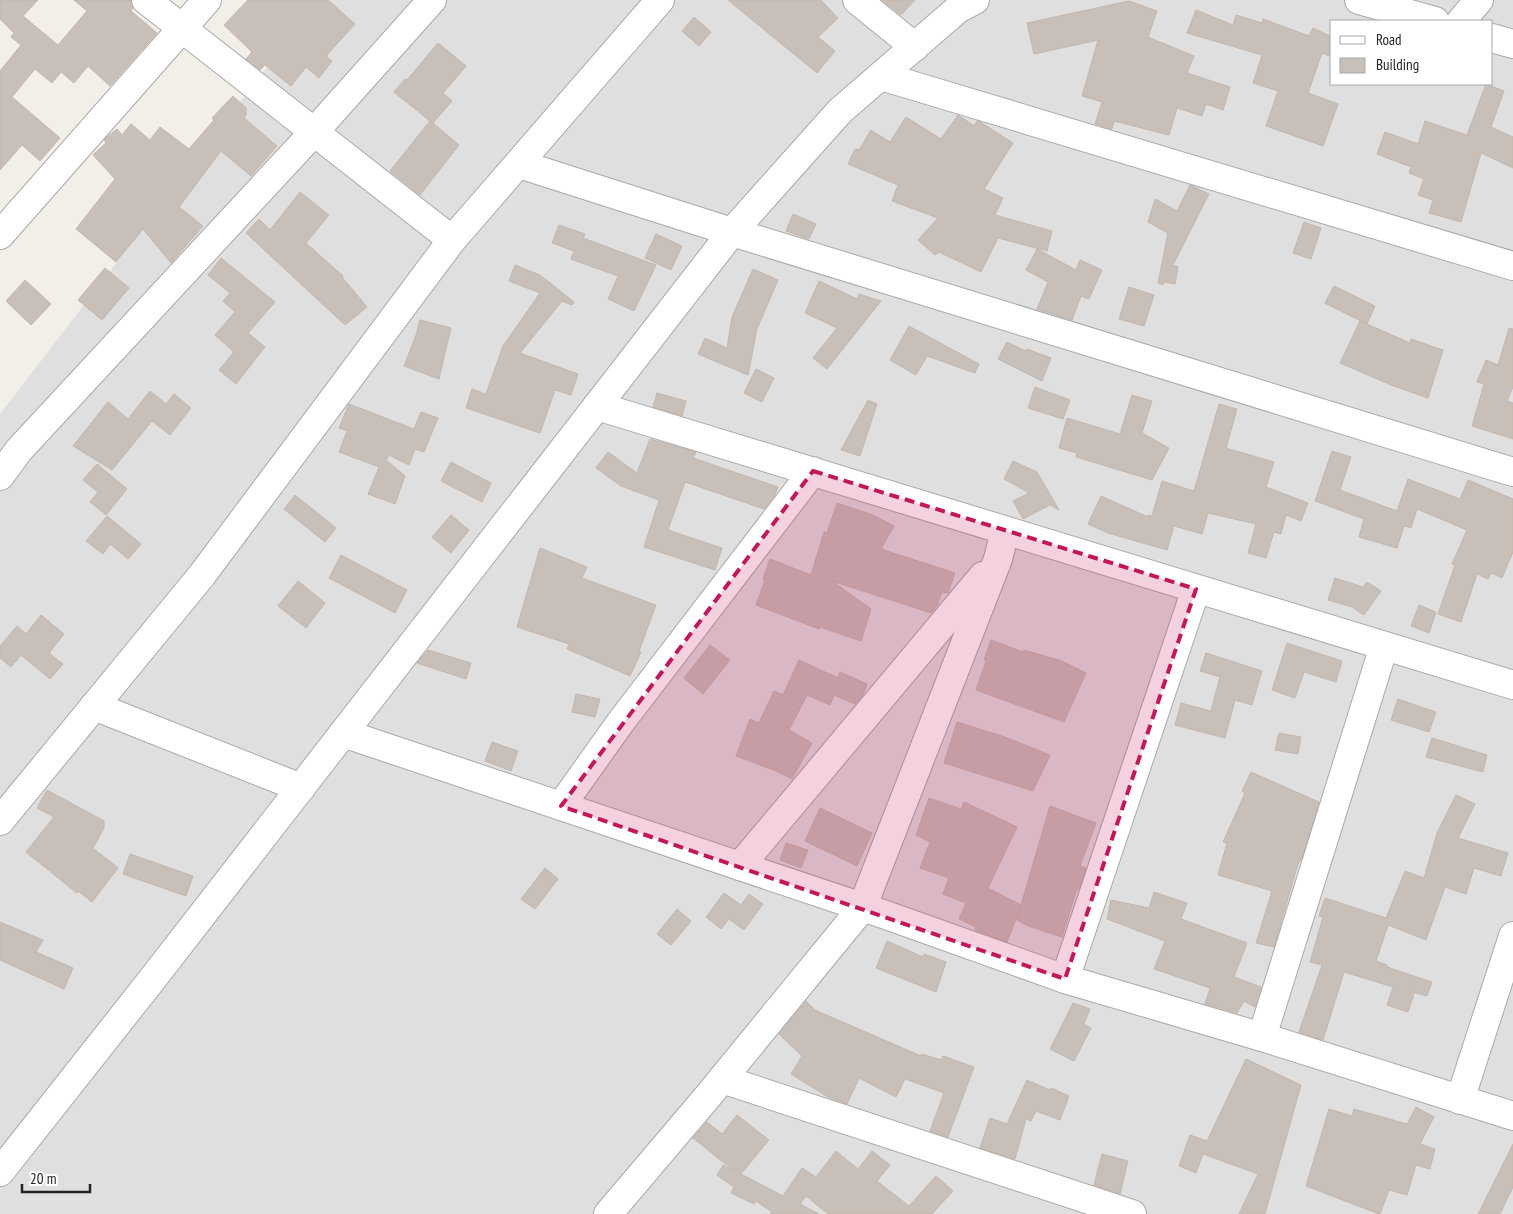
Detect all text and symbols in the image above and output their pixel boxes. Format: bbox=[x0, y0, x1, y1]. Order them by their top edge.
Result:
legend bbox=[1330, 20, 1493, 85]
text: Road bbox=[1376, 30, 1402, 49]
text: Building bbox=[1376, 55, 1419, 74]
scale bar bbox=[22, 1162, 90, 1194]
text: 20 m bbox=[30, 1169, 56, 1188]

